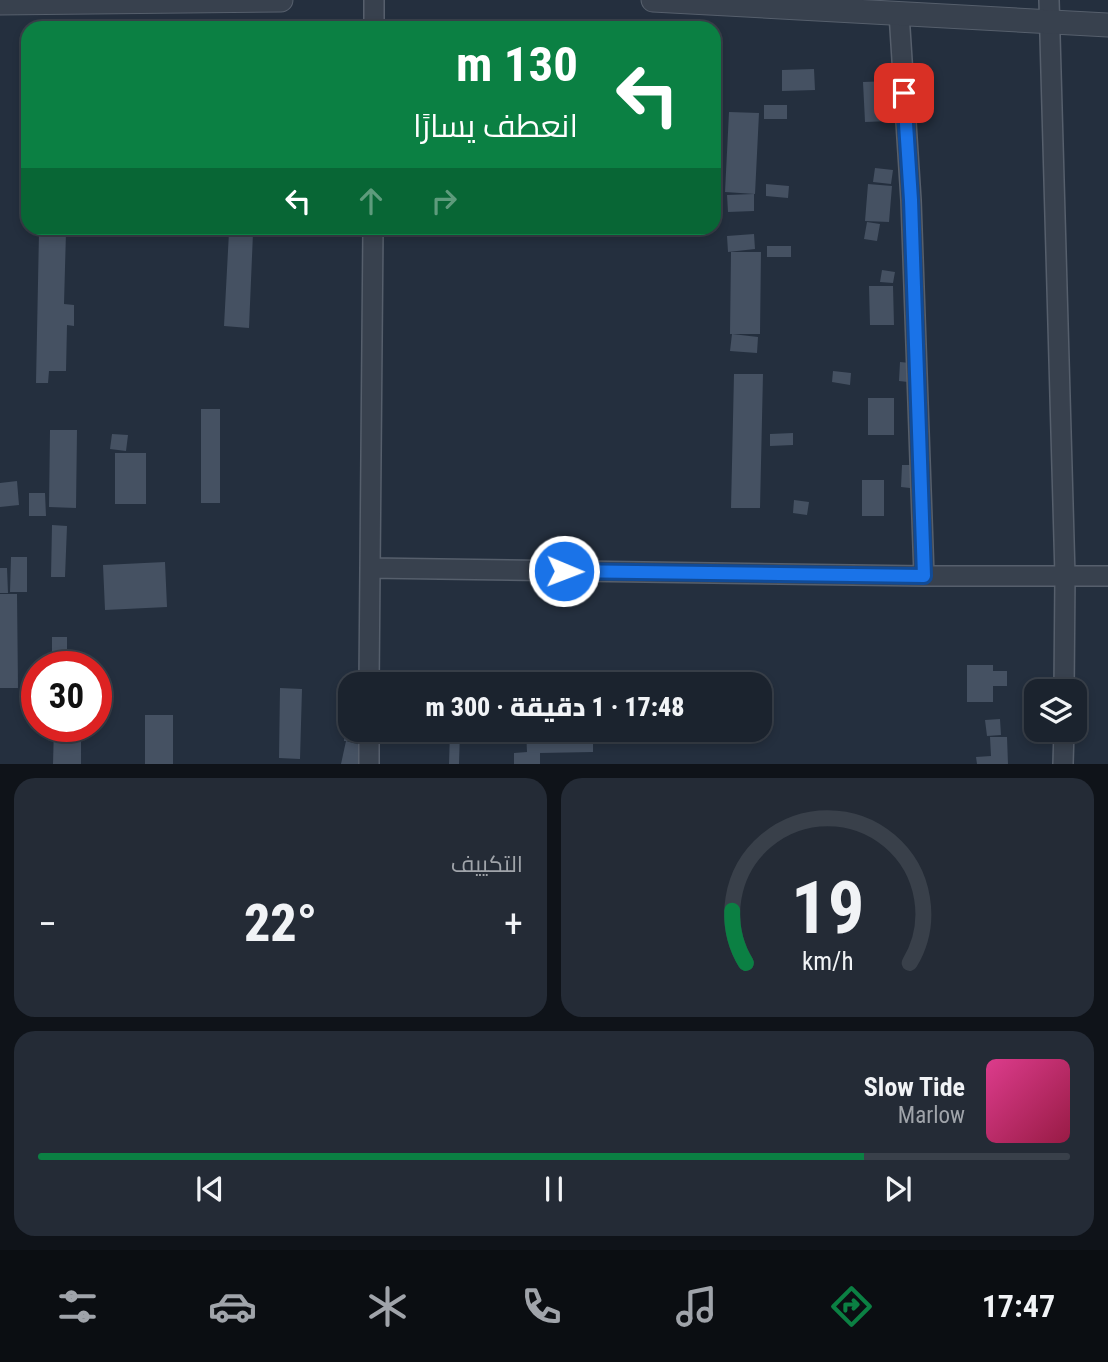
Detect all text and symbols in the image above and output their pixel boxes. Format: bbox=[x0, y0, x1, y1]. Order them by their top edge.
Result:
text: 130 m bbox=[456, 36, 578, 93]
icon: left bbox=[602, 49, 693, 140]
pin bbox=[874, 63, 934, 123]
icon: arrive bbox=[885, 74, 923, 112]
text: انعطف يسارًا bbox=[413, 107, 578, 145]
icon: left bbox=[279, 182, 317, 220]
icon: ahead bbox=[352, 182, 390, 220]
icon: right bbox=[425, 182, 463, 220]
position arrow bbox=[527, 534, 601, 608]
speed limit sign: 30 bbox=[21, 651, 112, 742]
map controls bbox=[1024, 679, 1087, 742]
button: layers bbox=[1024, 679, 1087, 742]
text: 17:48 · 1 دقيقة · 300 m bbox=[425, 692, 685, 722]
text: التكييف bbox=[451, 851, 523, 878]
text: 19 bbox=[791, 866, 864, 952]
text: 22° bbox=[244, 893, 317, 954]
text: − bbox=[38, 902, 57, 946]
text: + bbox=[504, 902, 523, 946]
text: km/h bbox=[802, 947, 853, 976]
text: Slow Tide bbox=[864, 1072, 965, 1102]
text: Marlow bbox=[898, 1102, 965, 1129]
icon: previous bbox=[191, 1170, 229, 1208]
icon: pause bbox=[535, 1170, 573, 1208]
icon: next bbox=[879, 1170, 917, 1208]
icon: filters bbox=[53, 1282, 102, 1331]
icon: car bbox=[208, 1282, 257, 1331]
icon: climate bbox=[363, 1282, 412, 1331]
icon: phone bbox=[517, 1282, 566, 1331]
icon: music bbox=[672, 1282, 721, 1331]
icon: directions bbox=[827, 1282, 876, 1331]
text: 17:47 bbox=[982, 1287, 1055, 1325]

